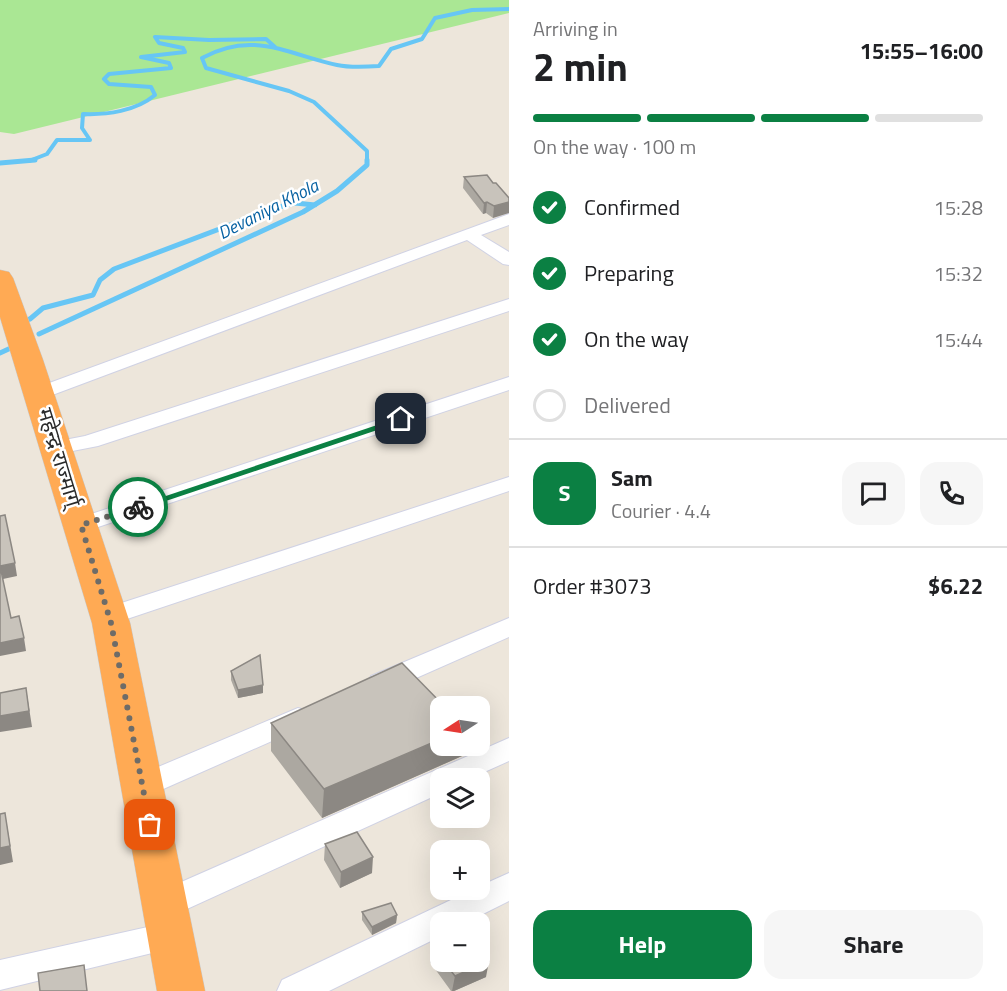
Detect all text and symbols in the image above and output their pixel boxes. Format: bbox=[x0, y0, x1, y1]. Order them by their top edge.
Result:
text: Arriving in bbox=[533, 13, 618, 44]
text: 15:55–16:00 bbox=[860, 34, 983, 68]
text: 2 min bbox=[533, 37, 628, 96]
text: On the way · 100 m bbox=[533, 131, 696, 162]
water label: Devaniya Khola bbox=[213, 172, 324, 246]
text: Confirmed bbox=[584, 190, 680, 224]
icon: check bbox=[533, 191, 566, 224]
text: 15:28 bbox=[934, 192, 983, 223]
text: Preparing bbox=[584, 256, 674, 290]
icon: check bbox=[533, 257, 566, 290]
text: 15:32 bbox=[934, 258, 983, 289]
text: On the way bbox=[584, 322, 689, 356]
icon: check bbox=[533, 323, 566, 356]
text: 15:44 bbox=[934, 324, 983, 355]
text: Delivered bbox=[584, 388, 671, 422]
pin bbox=[375, 393, 426, 444]
icon: home bbox=[384, 402, 417, 435]
street label: महेन्द्र राज्मार्ग् bbox=[30, 404, 91, 513]
text: Sam bbox=[611, 461, 653, 495]
button: chat bbox=[842, 462, 905, 525]
button: phone bbox=[920, 462, 983, 525]
text: S bbox=[559, 476, 570, 510]
courier bbox=[108, 477, 168, 537]
icon: bike bbox=[122, 491, 155, 524]
text: Courier · 4.4 bbox=[611, 495, 711, 526]
text: Order #3073 bbox=[533, 569, 652, 603]
text: $6.22 bbox=[928, 569, 983, 603]
north arrow bbox=[430, 696, 490, 756]
map controls bbox=[430, 696, 490, 972]
button: layers bbox=[430, 768, 490, 828]
pin bbox=[124, 799, 175, 850]
icon: bag bbox=[133, 808, 166, 841]
button: + bbox=[430, 840, 490, 900]
button: Help bbox=[533, 910, 752, 979]
button: Share bbox=[764, 910, 983, 979]
button: − bbox=[430, 912, 490, 972]

